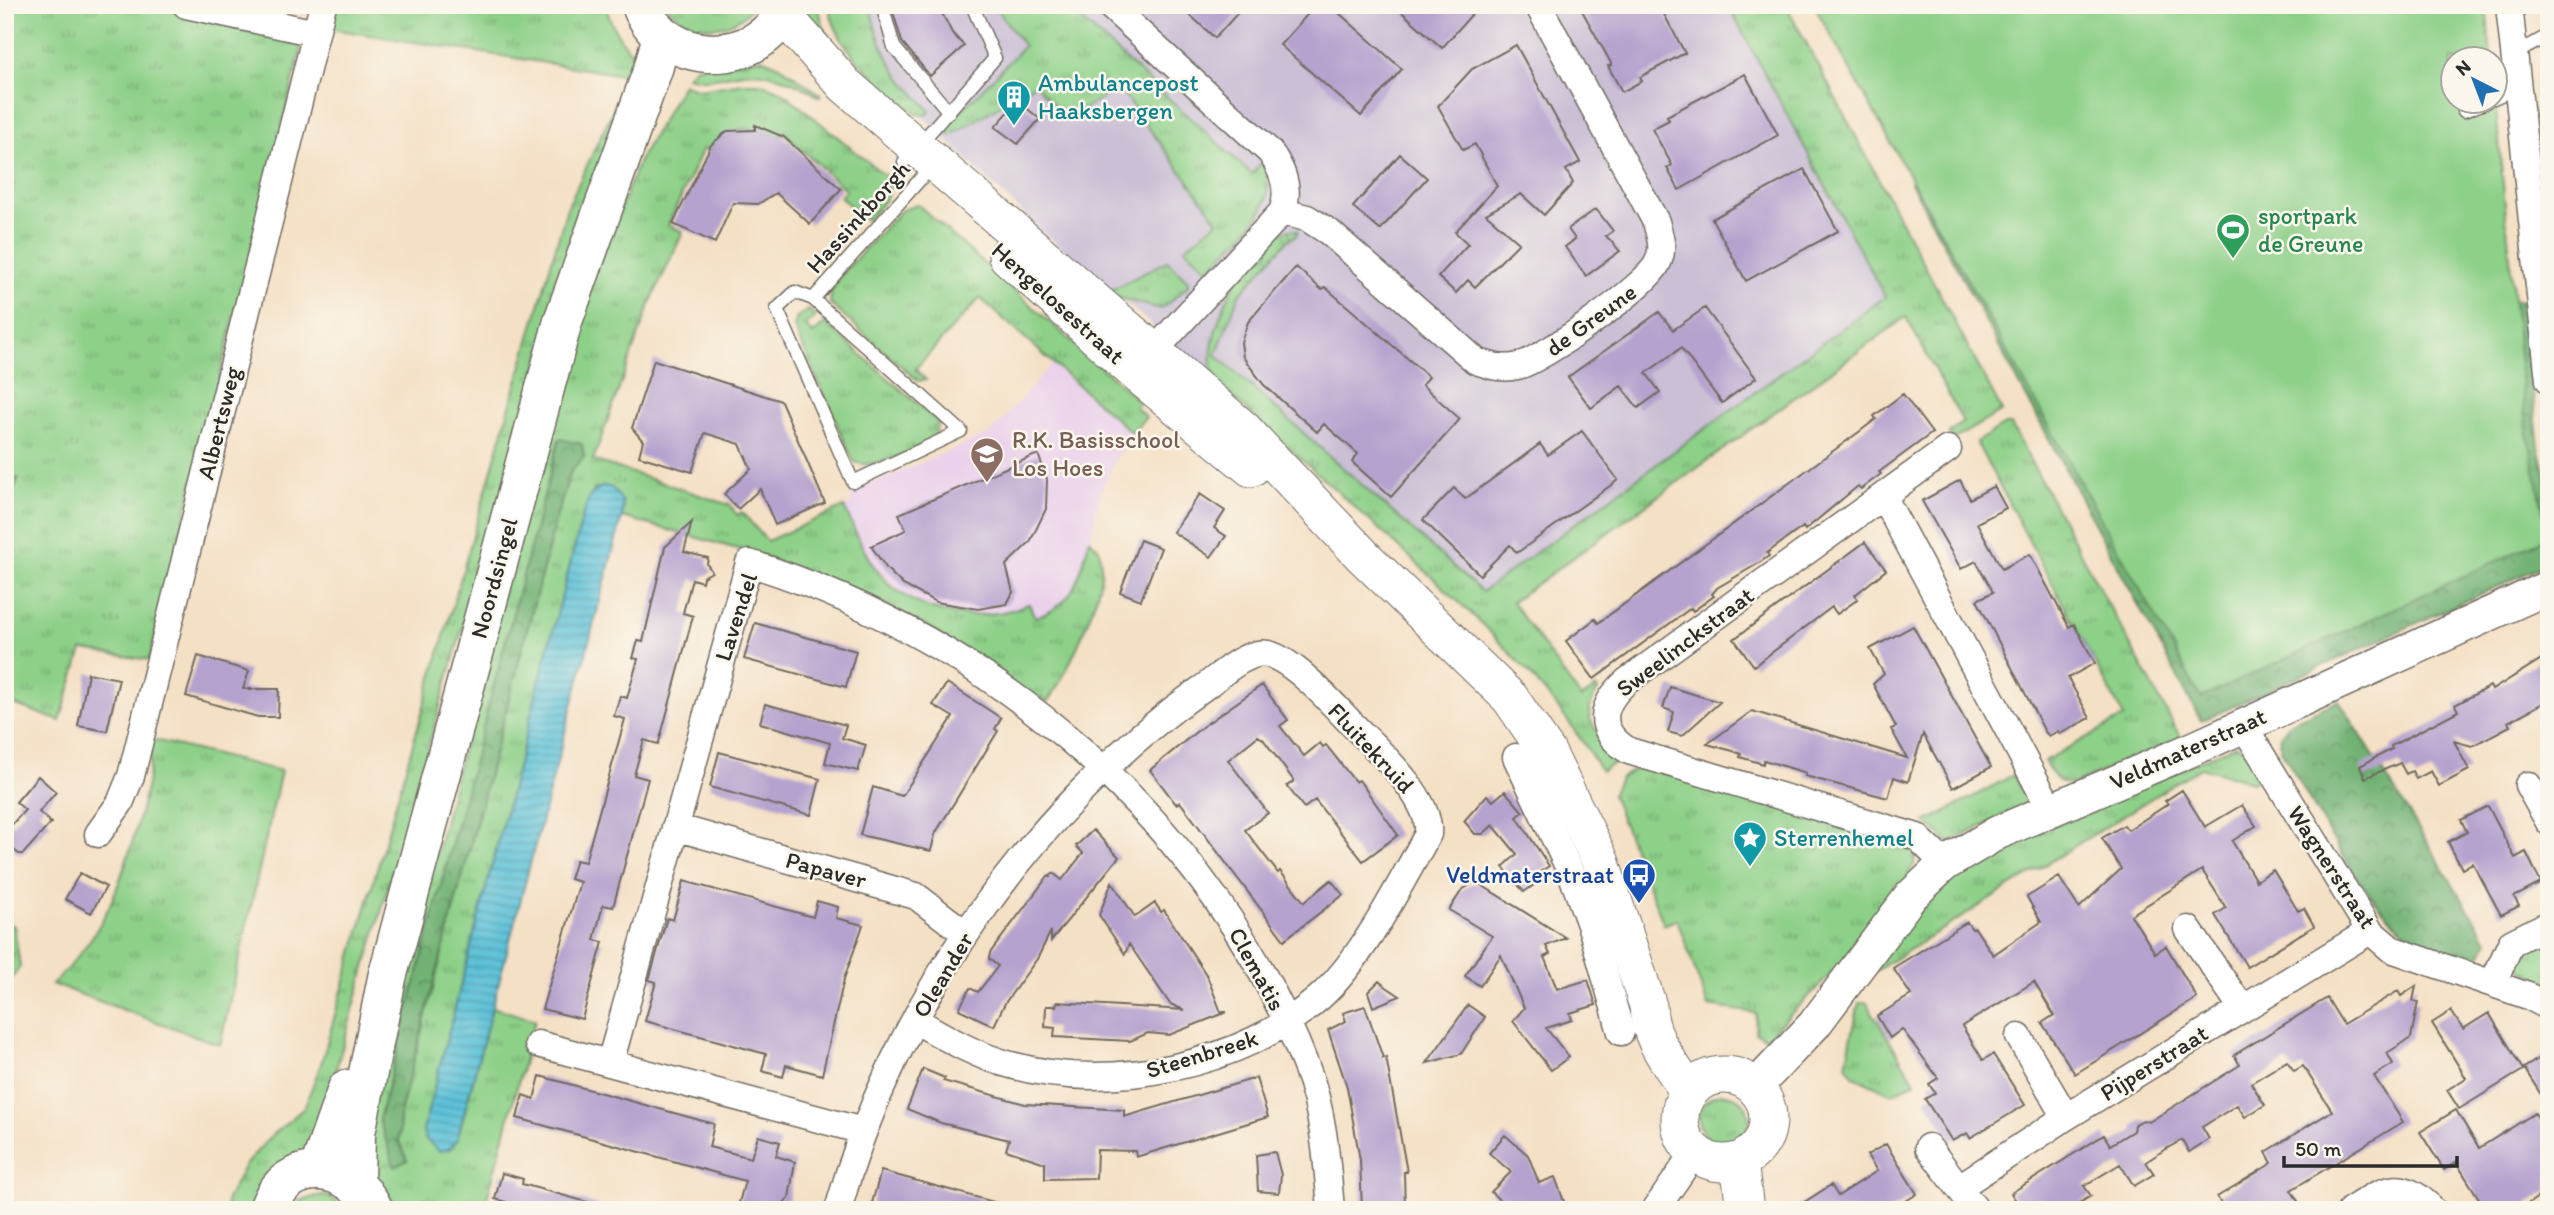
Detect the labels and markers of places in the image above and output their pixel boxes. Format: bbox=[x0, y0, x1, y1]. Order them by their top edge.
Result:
place label: Ambulancepost Haaksbergen bbox=[1038, 68, 1199, 125]
building icon: Ambulancepost Haaksbergen bbox=[995, 78, 1033, 127]
place label: sportpark de Greune bbox=[2258, 201, 2363, 258]
sports icon: sportpark de Greune bbox=[2214, 211, 2252, 260]
place label: R.K. Basisschool Los Hoes bbox=[1012, 425, 1180, 482]
school or university icon: R.K. Basisschool Los Hoes bbox=[968, 435, 1006, 484]
place icon: Sterrenhemel bbox=[1731, 819, 1769, 868]
place label: Sterrenhemel bbox=[1774, 823, 1914, 852]
bus stop icon: Veldmaterstraat bbox=[1620, 856, 1658, 905]
place label: Veldmaterstraat bbox=[1446, 860, 1614, 889]

